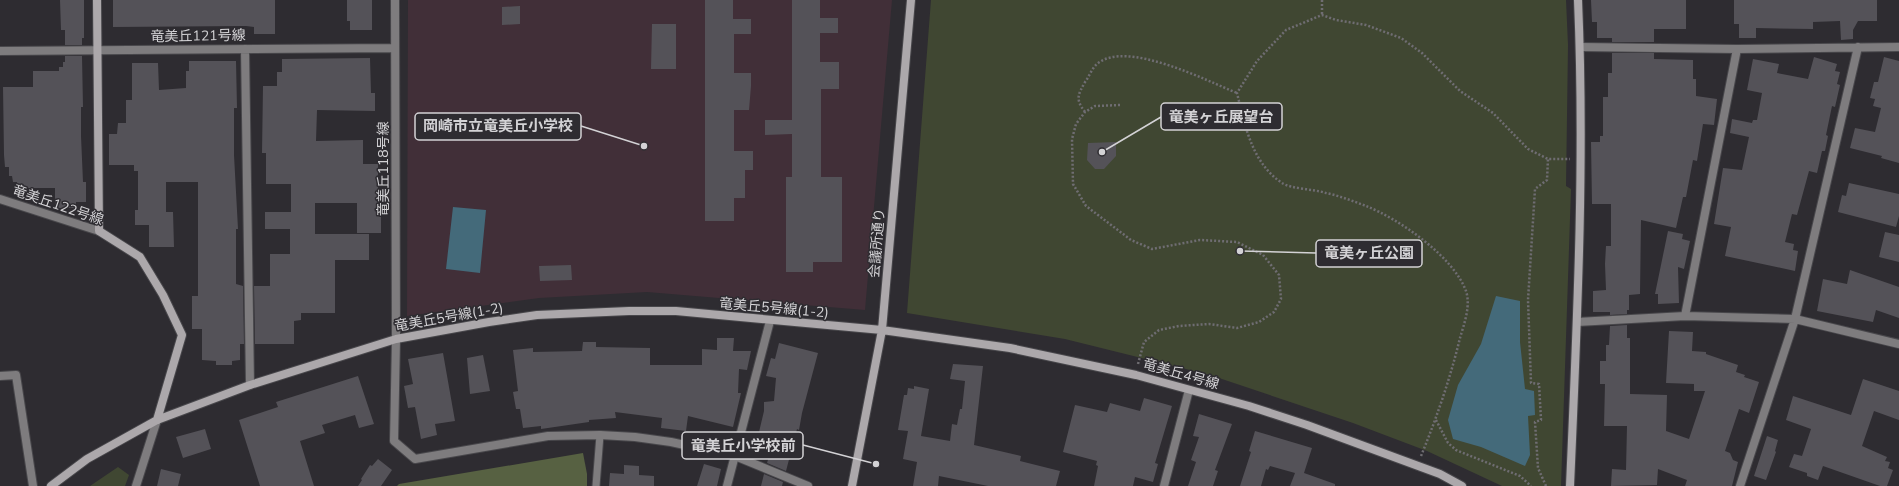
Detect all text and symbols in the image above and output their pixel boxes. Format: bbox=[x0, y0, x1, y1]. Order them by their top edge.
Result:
street label: 竜美丘121号線 bbox=[150, 26, 246, 46]
callout: 竜美ヶ丘展望台 bbox=[1161, 103, 1282, 130]
text: 竜美ヶ丘展望台 bbox=[1168, 107, 1274, 127]
callout: 岡崎市立竜美丘小学校 bbox=[415, 113, 581, 140]
text: 岡崎市立竜美丘小学校 bbox=[423, 116, 573, 136]
street label: 竜美丘118号線 bbox=[374, 121, 393, 217]
street label: 竜美丘122号線 bbox=[10, 181, 106, 229]
street label: 会議所通り bbox=[864, 207, 890, 279]
callout: 竜美ヶ丘公園 bbox=[1316, 240, 1422, 267]
text: 竜美ヶ丘公園 bbox=[1324, 243, 1414, 263]
street label: 竜美丘5号線(1-2) bbox=[718, 294, 830, 322]
street label: 竜美丘5号線(1-2) bbox=[393, 298, 505, 336]
street label: 竜美丘4号線 bbox=[1141, 354, 1221, 394]
callout: 竜美丘小学校前 bbox=[682, 432, 803, 459]
text: 竜美丘小学校前 bbox=[690, 436, 796, 456]

